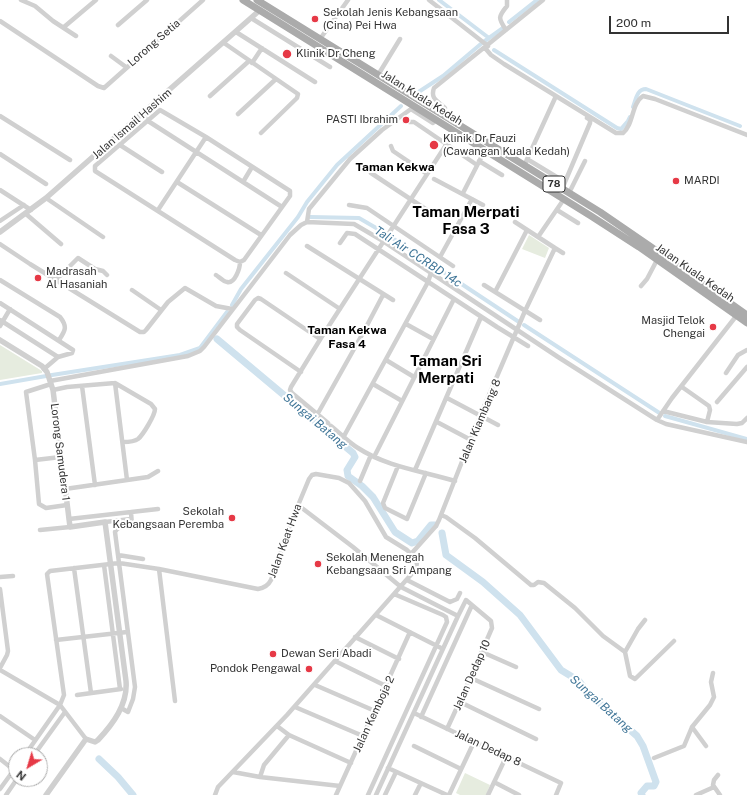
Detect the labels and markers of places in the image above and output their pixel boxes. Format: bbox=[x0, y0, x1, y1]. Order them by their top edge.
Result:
place label: Sekolah Jenis Kebangsaan (Cina) Pei Hwa bbox=[323, 6, 458, 32]
marker: Sekolah Jenis Kebangsaan (Cina) Pei Hwa bbox=[310, 14, 320, 24]
place label: Klinik Dr Cheng bbox=[296, 47, 376, 61]
marker: Klinik Dr Cheng bbox=[281, 48, 293, 60]
place label: PASTI Ibrahim bbox=[326, 113, 398, 127]
marker: PASTI Ibrahim bbox=[401, 115, 411, 125]
place label: Klinik Dr Fauzi (Cawangan Kuala Kedah) bbox=[443, 132, 570, 158]
marker: Klinik Dr Fauzi (Cawangan Kuala Kedah) bbox=[428, 139, 440, 151]
place label: MARDI bbox=[684, 174, 720, 188]
marker: MARDI bbox=[671, 176, 681, 186]
place label: Madrasah Al Hasaniah bbox=[46, 265, 107, 291]
marker: Madrasah Al Hasaniah bbox=[33, 273, 43, 283]
place label: Masjid Telok Chengai bbox=[641, 314, 705, 340]
marker: Masjid Telok Chengai bbox=[708, 322, 718, 332]
place label: Sekolah Kebangsaan Peremba bbox=[113, 505, 224, 531]
marker: Sekolah Kebangsaan Peremba bbox=[227, 513, 237, 523]
place label: Sekolah Menengah Kebangsaan Sri Ampang bbox=[326, 551, 452, 577]
marker: Sekolah Menengah Kebangsaan Sri Ampang bbox=[313, 559, 323, 569]
place label: Dewan Seri Abadi bbox=[281, 647, 371, 661]
marker: Dewan Seri Abadi bbox=[268, 649, 278, 659]
place label: Pondok Pengawal bbox=[210, 662, 301, 676]
marker: Pondok Pengawal bbox=[304, 664, 314, 674]

